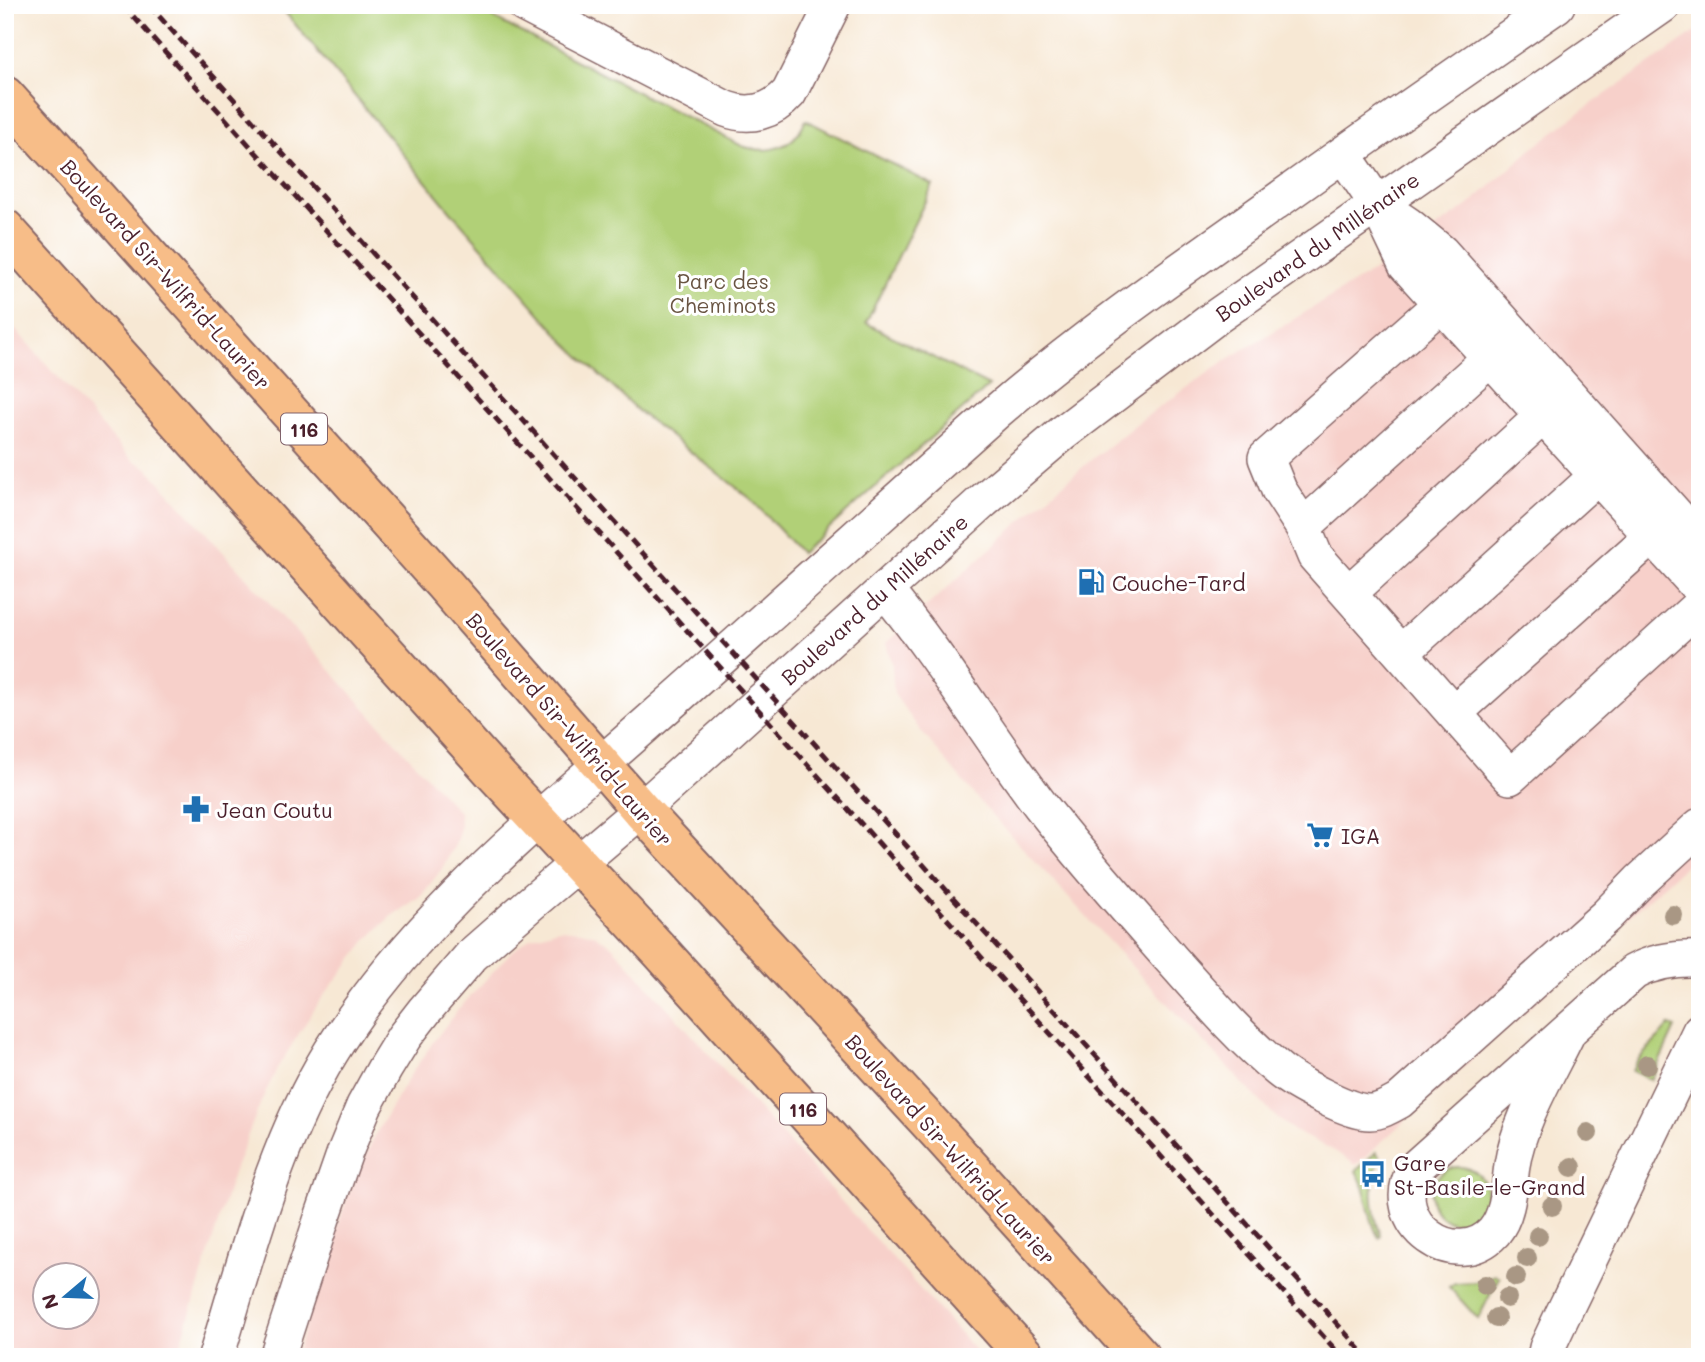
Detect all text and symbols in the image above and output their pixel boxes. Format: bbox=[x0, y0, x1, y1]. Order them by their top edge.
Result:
street label: Boulevard Sir-Wilfrid-Laurier bbox=[55, 153, 277, 395]
street label: Boulevard du Millénaire bbox=[1210, 165, 1424, 327]
park label: Parc des Cheminots bbox=[670, 267, 776, 318]
road number: 116 bbox=[281, 414, 327, 444]
street label: Boulevard du Millénaire bbox=[775, 508, 973, 690]
fuel station icon: Couche-Tard bbox=[1076, 567, 1106, 597]
place label: Couche-Tard bbox=[1112, 569, 1246, 596]
street label: Boulevard Sir-Wilfrid-Laurier bbox=[461, 606, 679, 852]
pharmacy icon: Jean Coutu bbox=[181, 794, 211, 824]
place label: Jean Coutu bbox=[217, 796, 333, 823]
supermarket icon: IGA bbox=[1305, 820, 1335, 850]
place label: IGA bbox=[1341, 822, 1380, 849]
street label: Boulevard Sir-Wilfrid-Laurier bbox=[840, 1028, 1062, 1270]
road number: 116 bbox=[780, 1093, 826, 1124]
place label: Gare St-Basile-le-Grand bbox=[1394, 1149, 1585, 1200]
bus stop icon: Gare St-Basile-le-Grand bbox=[1358, 1159, 1388, 1189]
north arrow bbox=[32, 1260, 102, 1330]
text: N bbox=[35, 1291, 64, 1313]

